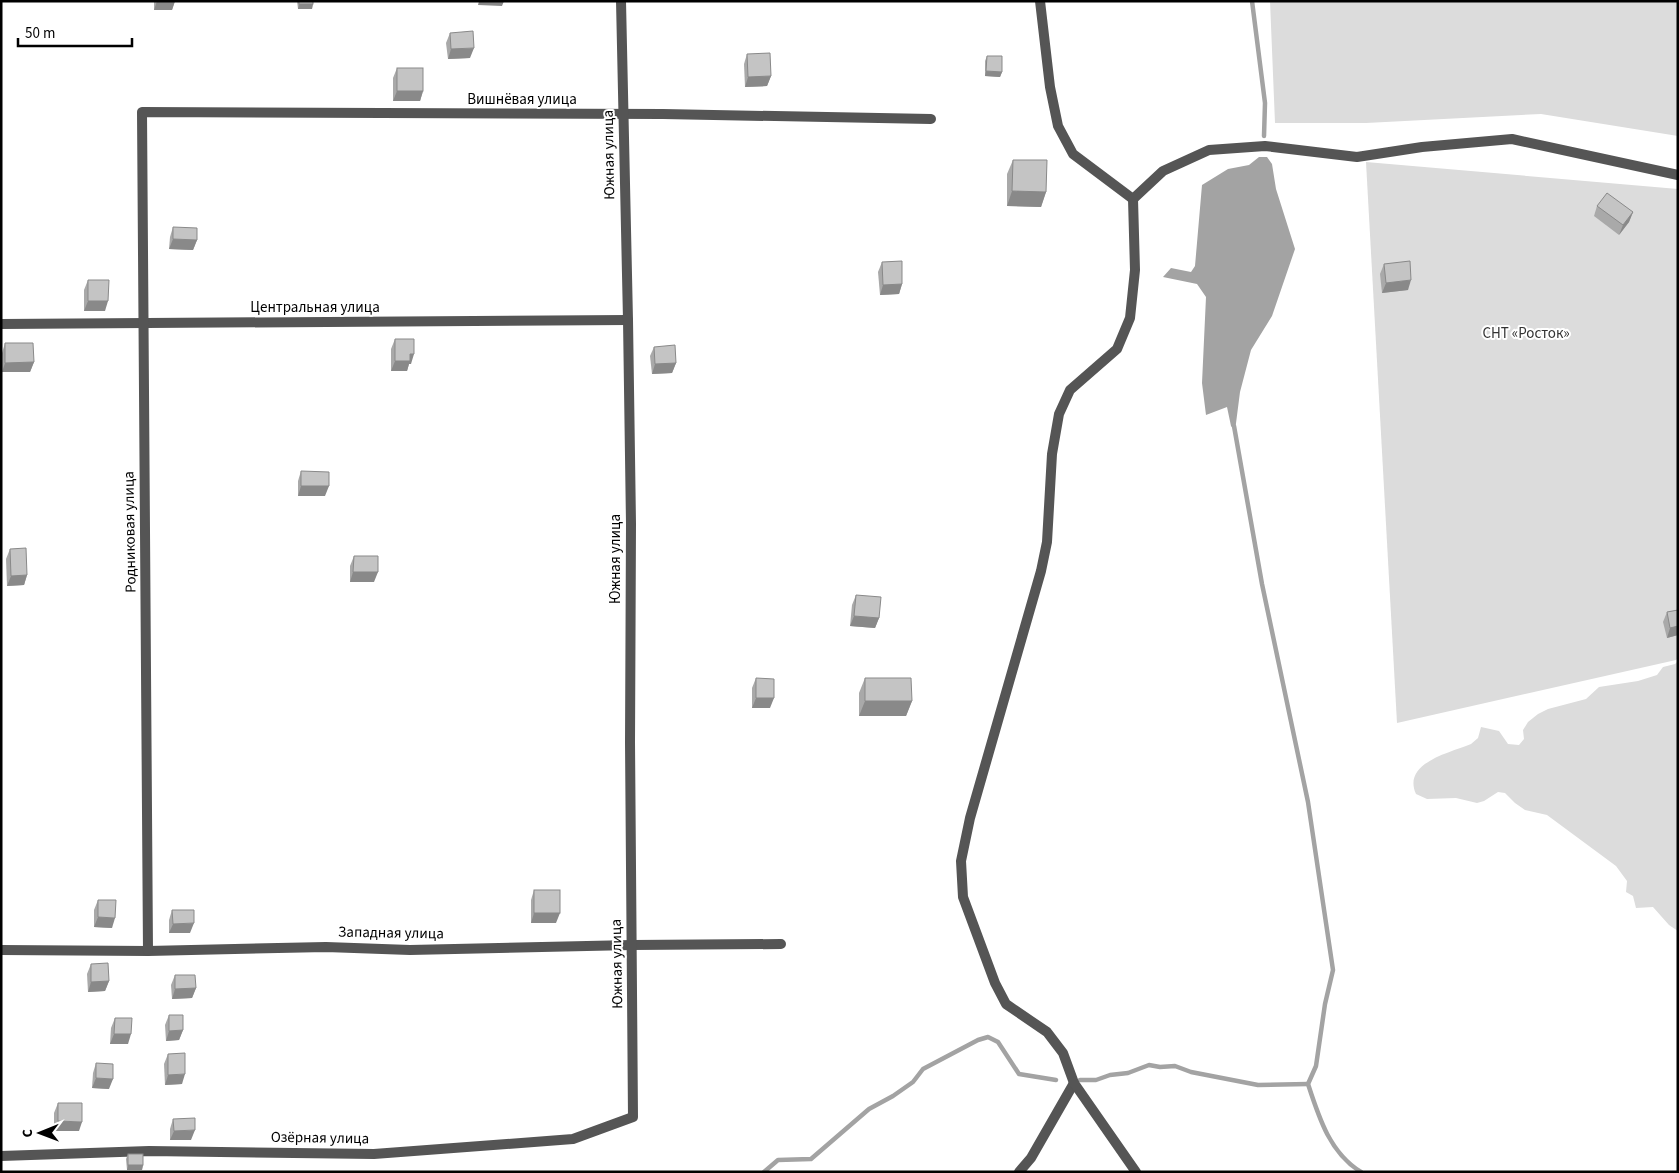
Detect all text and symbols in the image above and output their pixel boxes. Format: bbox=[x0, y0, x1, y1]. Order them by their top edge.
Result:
scale bar bbox=[18, 15, 131, 47]
text: 50 m bbox=[25, 23, 55, 44]
street label: Вишнёвая улица bbox=[467, 89, 577, 110]
street label: Южная улица bbox=[598, 110, 620, 200]
street label: Центральная улица bbox=[250, 297, 380, 318]
park label: СНТ «Росток» bbox=[1482, 323, 1570, 344]
street label: Родниковая улица bbox=[118, 471, 142, 593]
street label: Южная улица bbox=[605, 514, 626, 604]
street label: Южная улица bbox=[606, 919, 628, 1009]
street label: Западная улица bbox=[338, 922, 444, 944]
north arrow bbox=[15, 1108, 65, 1158]
street label: Озёрная улица bbox=[271, 1127, 369, 1149]
text: С bbox=[18, 1129, 38, 1137]

